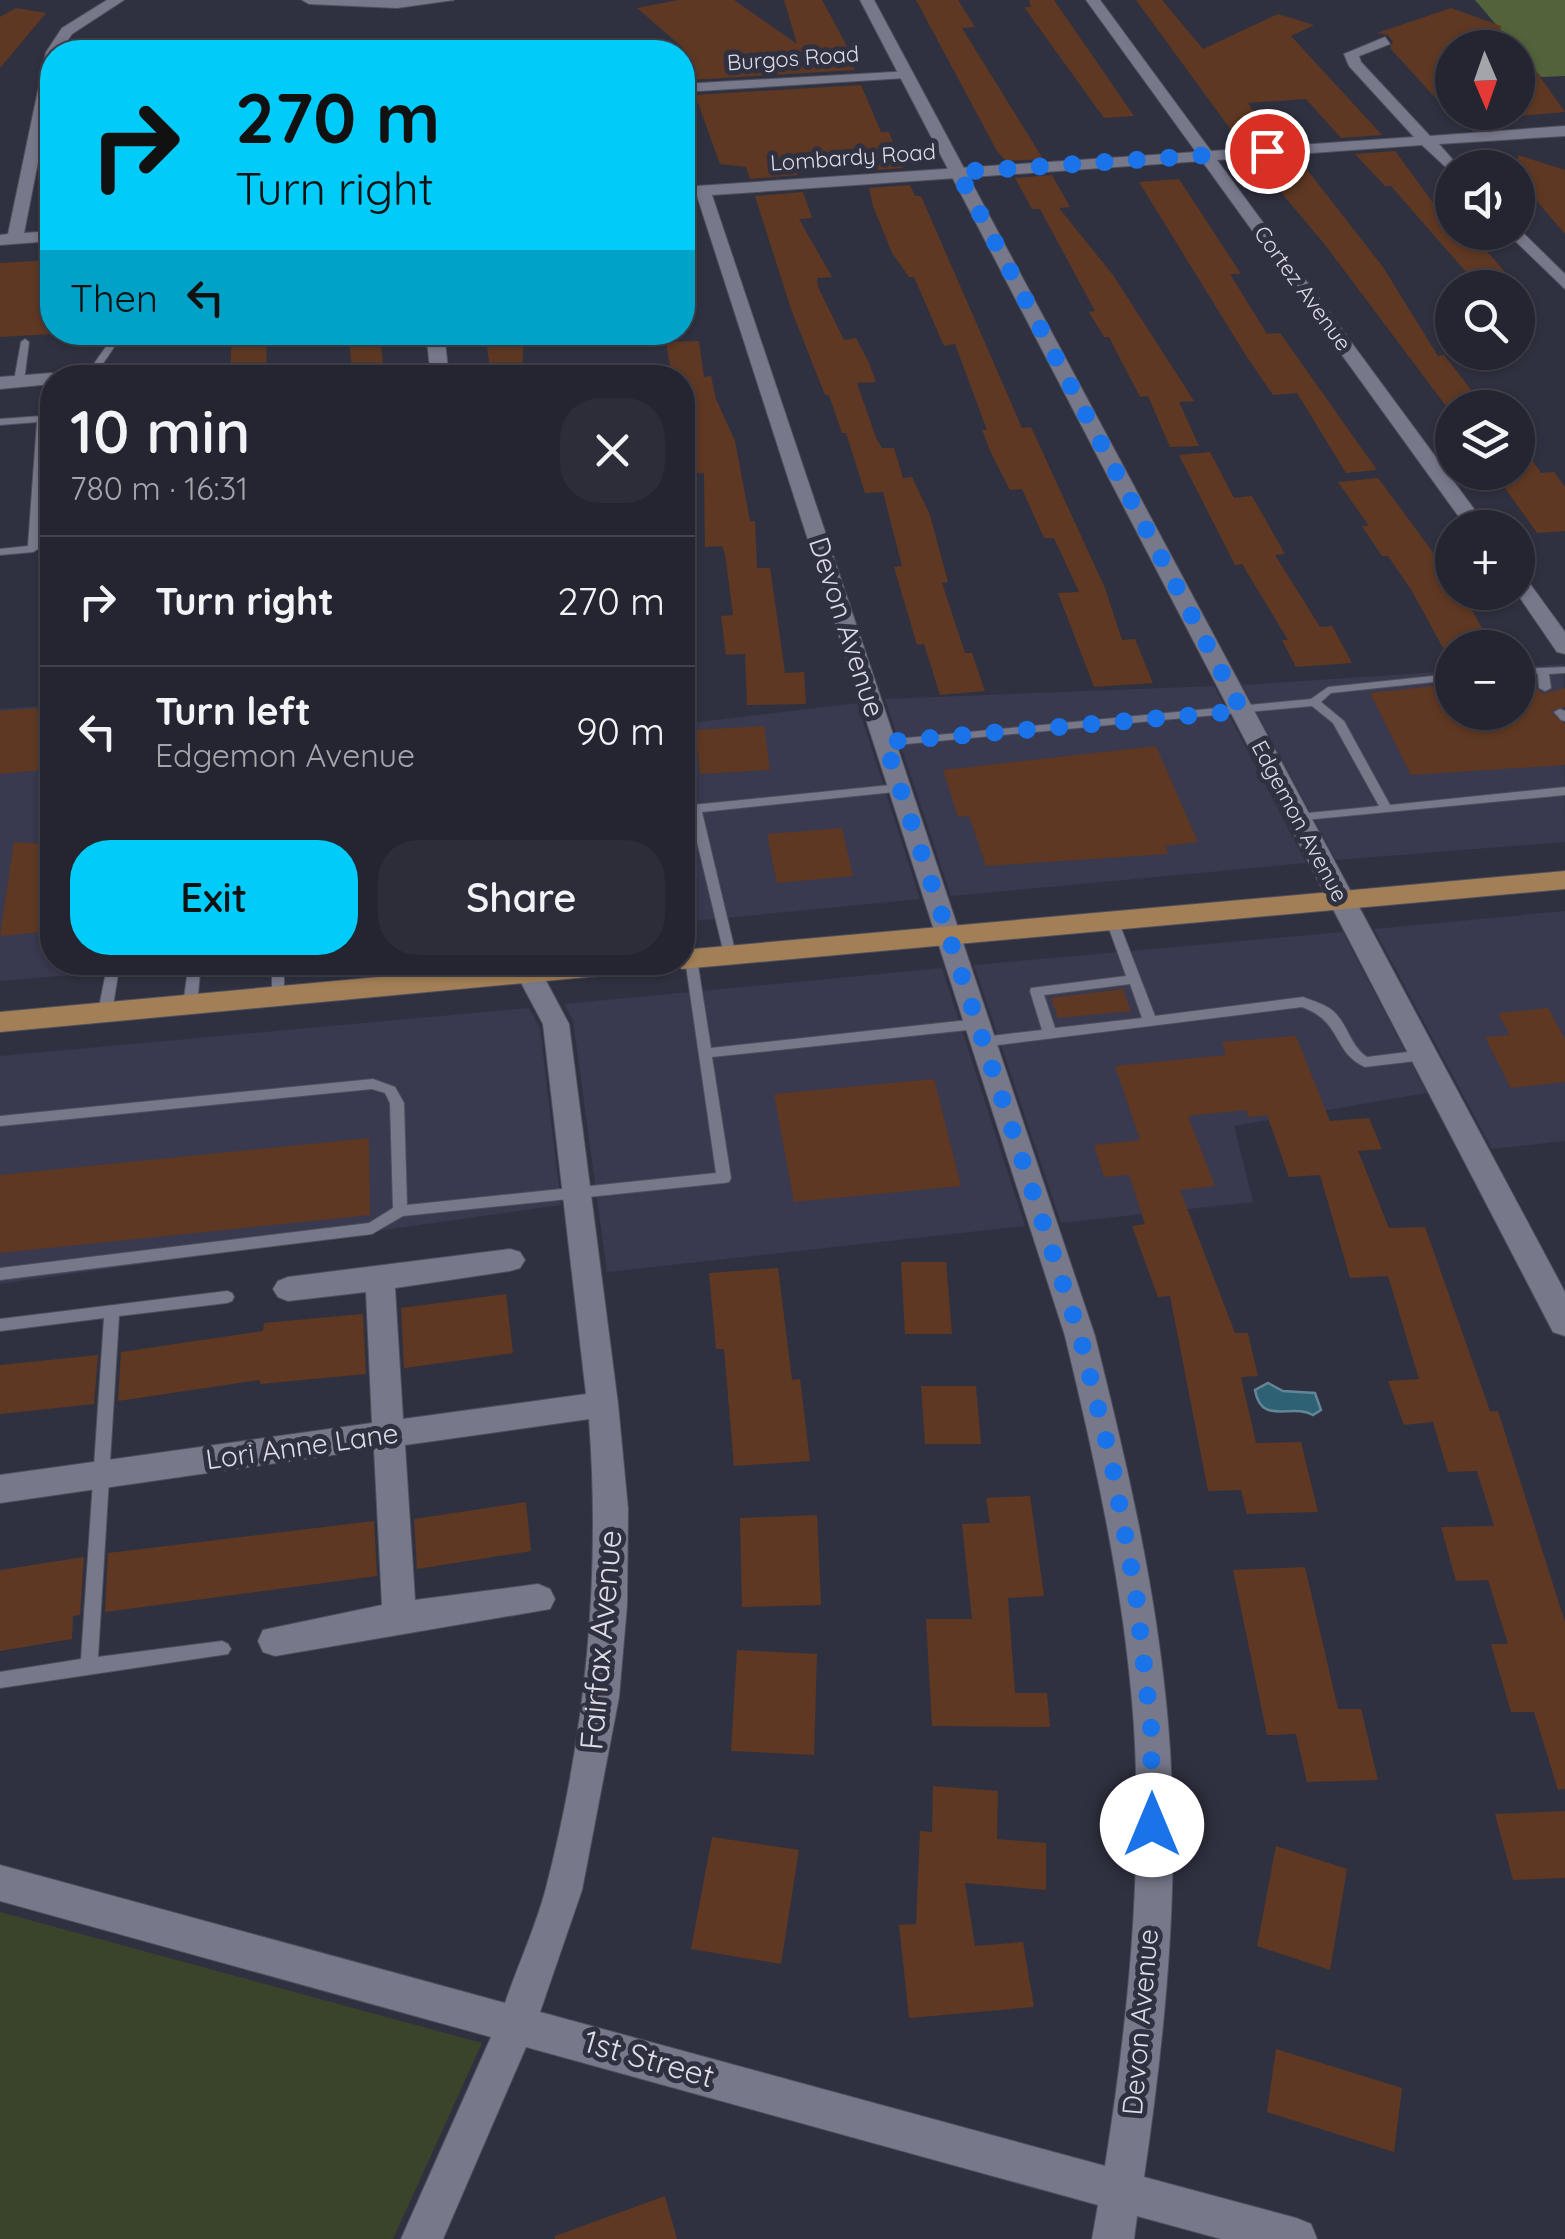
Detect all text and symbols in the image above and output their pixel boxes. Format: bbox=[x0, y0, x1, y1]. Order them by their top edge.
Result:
north arrow bbox=[1435, 30, 1535, 130]
map controls bbox=[1435, 30, 1535, 730]
street label: Burgos Road bbox=[726, 39, 860, 77]
text: 270 m bbox=[235, 73, 440, 161]
icon: right bbox=[70, 80, 200, 210]
pin bbox=[1225, 109, 1310, 194]
icon: arrive bbox=[1240, 124, 1295, 179]
street label: Lombardy Road bbox=[769, 137, 937, 177]
button: sound bbox=[1435, 150, 1535, 250]
text: Turn right bbox=[235, 160, 434, 216]
street label: Cortez Avenue bbox=[1248, 220, 1358, 356]
icon: left bbox=[178, 270, 233, 325]
button: search bbox=[1435, 270, 1535, 370]
text: Then bbox=[70, 274, 158, 322]
button: layers bbox=[1435, 390, 1535, 490]
text: 10 min bbox=[70, 393, 250, 468]
button: close bbox=[560, 398, 665, 503]
text: 780 m · 16:31 bbox=[70, 468, 248, 508]
button: + bbox=[1435, 510, 1535, 610]
street label: Devon Avenue bbox=[802, 532, 893, 721]
icon: right bbox=[70, 574, 125, 629]
text: Turn right bbox=[155, 577, 334, 625]
text: 270 m bbox=[558, 577, 665, 625]
button: − bbox=[1435, 630, 1535, 730]
text: Turn left bbox=[155, 687, 311, 735]
icon: left bbox=[70, 704, 125, 759]
text: 90 m bbox=[576, 707, 665, 755]
text: Edgemon Avenue bbox=[155, 735, 415, 775]
street label: Edgemon Avenue bbox=[1246, 736, 1354, 906]
button: Exit bbox=[70, 840, 358, 955]
button: Share bbox=[378, 840, 665, 955]
street label: Lori Anne Lane bbox=[203, 1415, 400, 1476]
street label: Fairfax Avenue bbox=[570, 1528, 630, 1752]
position arrow bbox=[1100, 1773, 1204, 1877]
street label: Devon Avenue bbox=[1114, 1927, 1165, 2117]
street label: 1st Street bbox=[579, 2020, 719, 2096]

